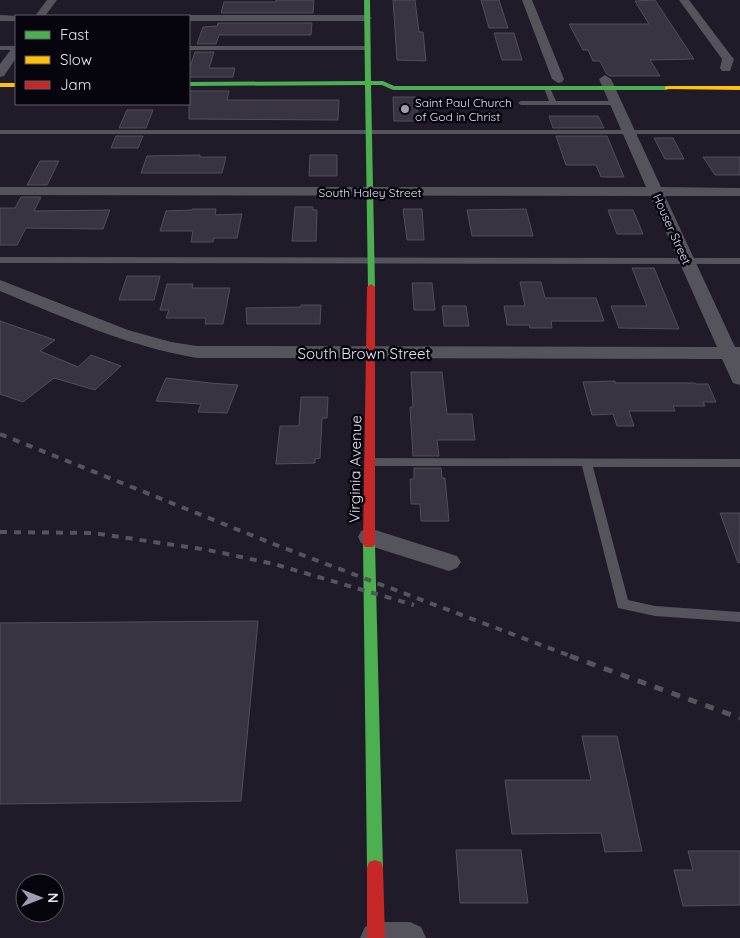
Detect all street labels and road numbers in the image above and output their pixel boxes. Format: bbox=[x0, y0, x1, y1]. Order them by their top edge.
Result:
street label: South Haley Street bbox=[318, 185, 422, 200]
street label: Houser Street bbox=[650, 191, 694, 267]
street label: South Brown Street bbox=[297, 344, 431, 363]
street label: Virginia Avenue bbox=[345, 415, 365, 523]

